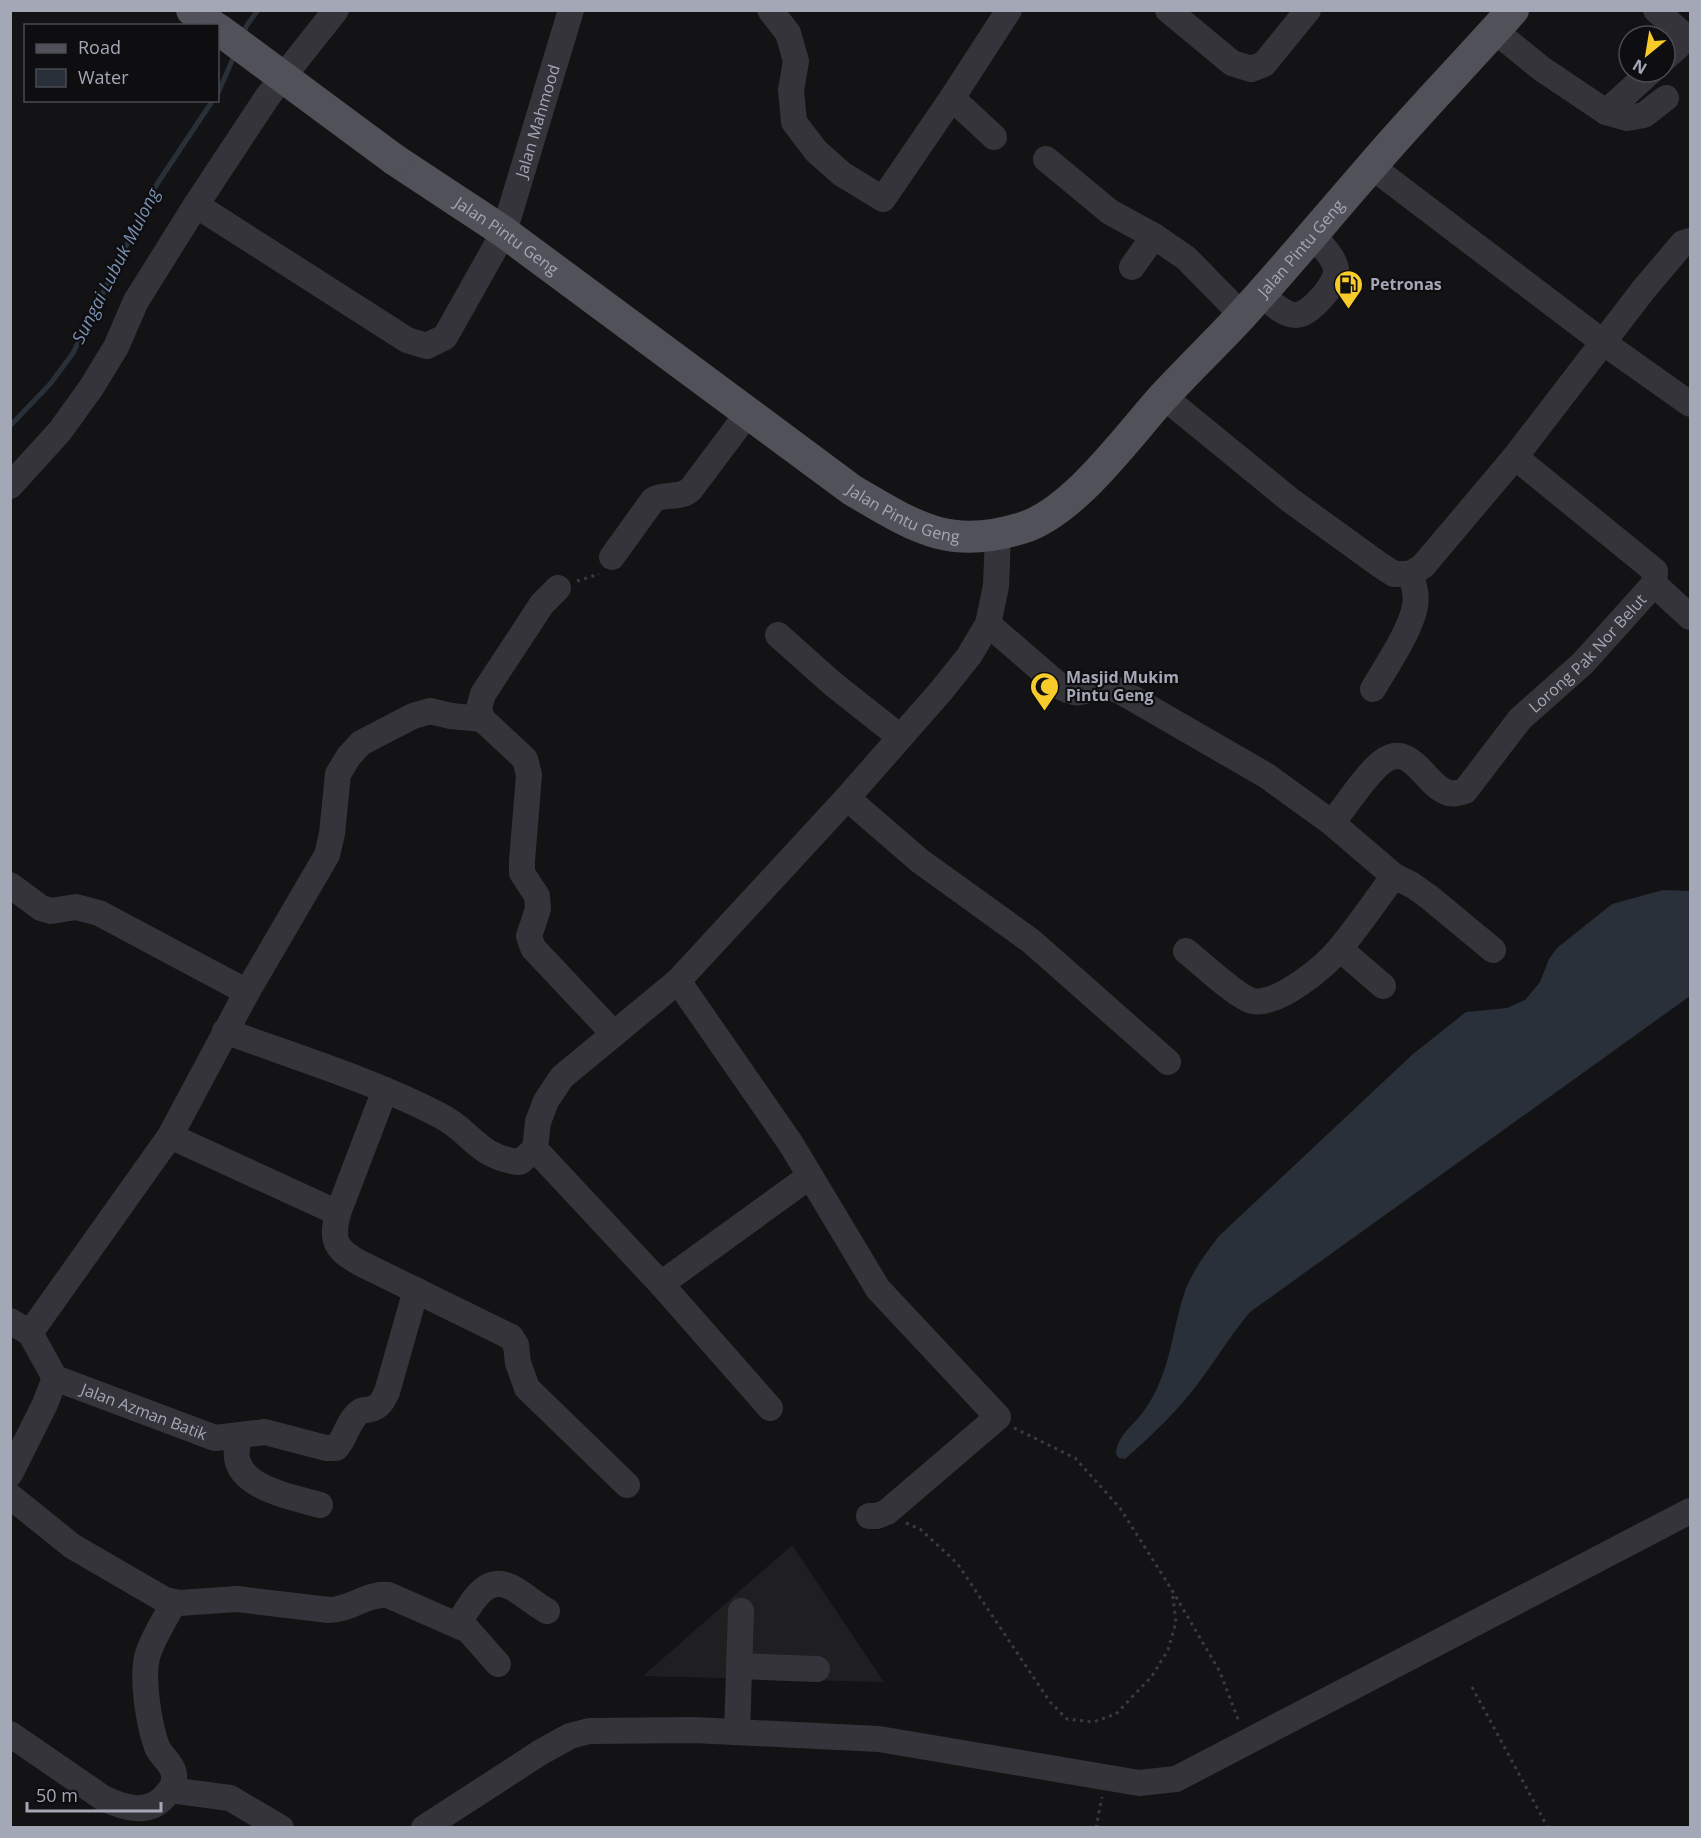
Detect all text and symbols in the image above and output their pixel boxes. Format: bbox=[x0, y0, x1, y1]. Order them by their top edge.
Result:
legend bbox=[24, 24, 219, 102]
north arrow bbox=[1617, 24, 1677, 84]
text: Road bbox=[78, 35, 121, 59]
text: N bbox=[1628, 54, 1651, 80]
street label: Jalan Mahmood bbox=[510, 62, 565, 182]
text: Water bbox=[78, 65, 129, 89]
water label: Sungai Lubuk Mulong bbox=[65, 183, 165, 347]
street label: Jalan Pintu Geng bbox=[449, 190, 563, 280]
street label: Jalan Pintu Geng bbox=[1251, 194, 1349, 303]
fuel station icon: Petronas bbox=[1333, 268, 1365, 310]
place label: Petronas bbox=[1370, 273, 1442, 295]
street label: Jalan Pintu Geng bbox=[841, 478, 961, 547]
street label: Lorong Pak Nor Belut bbox=[1524, 589, 1651, 717]
place label: Masjid Mukim Pintu Geng bbox=[1066, 666, 1179, 706]
mosque icon: Masjid Mukim Pintu Geng bbox=[1029, 670, 1061, 712]
street label: Jalan Azman Batik bbox=[76, 1377, 211, 1445]
scale bar bbox=[27, 1775, 160, 1813]
text: 50 m bbox=[36, 1783, 78, 1807]

